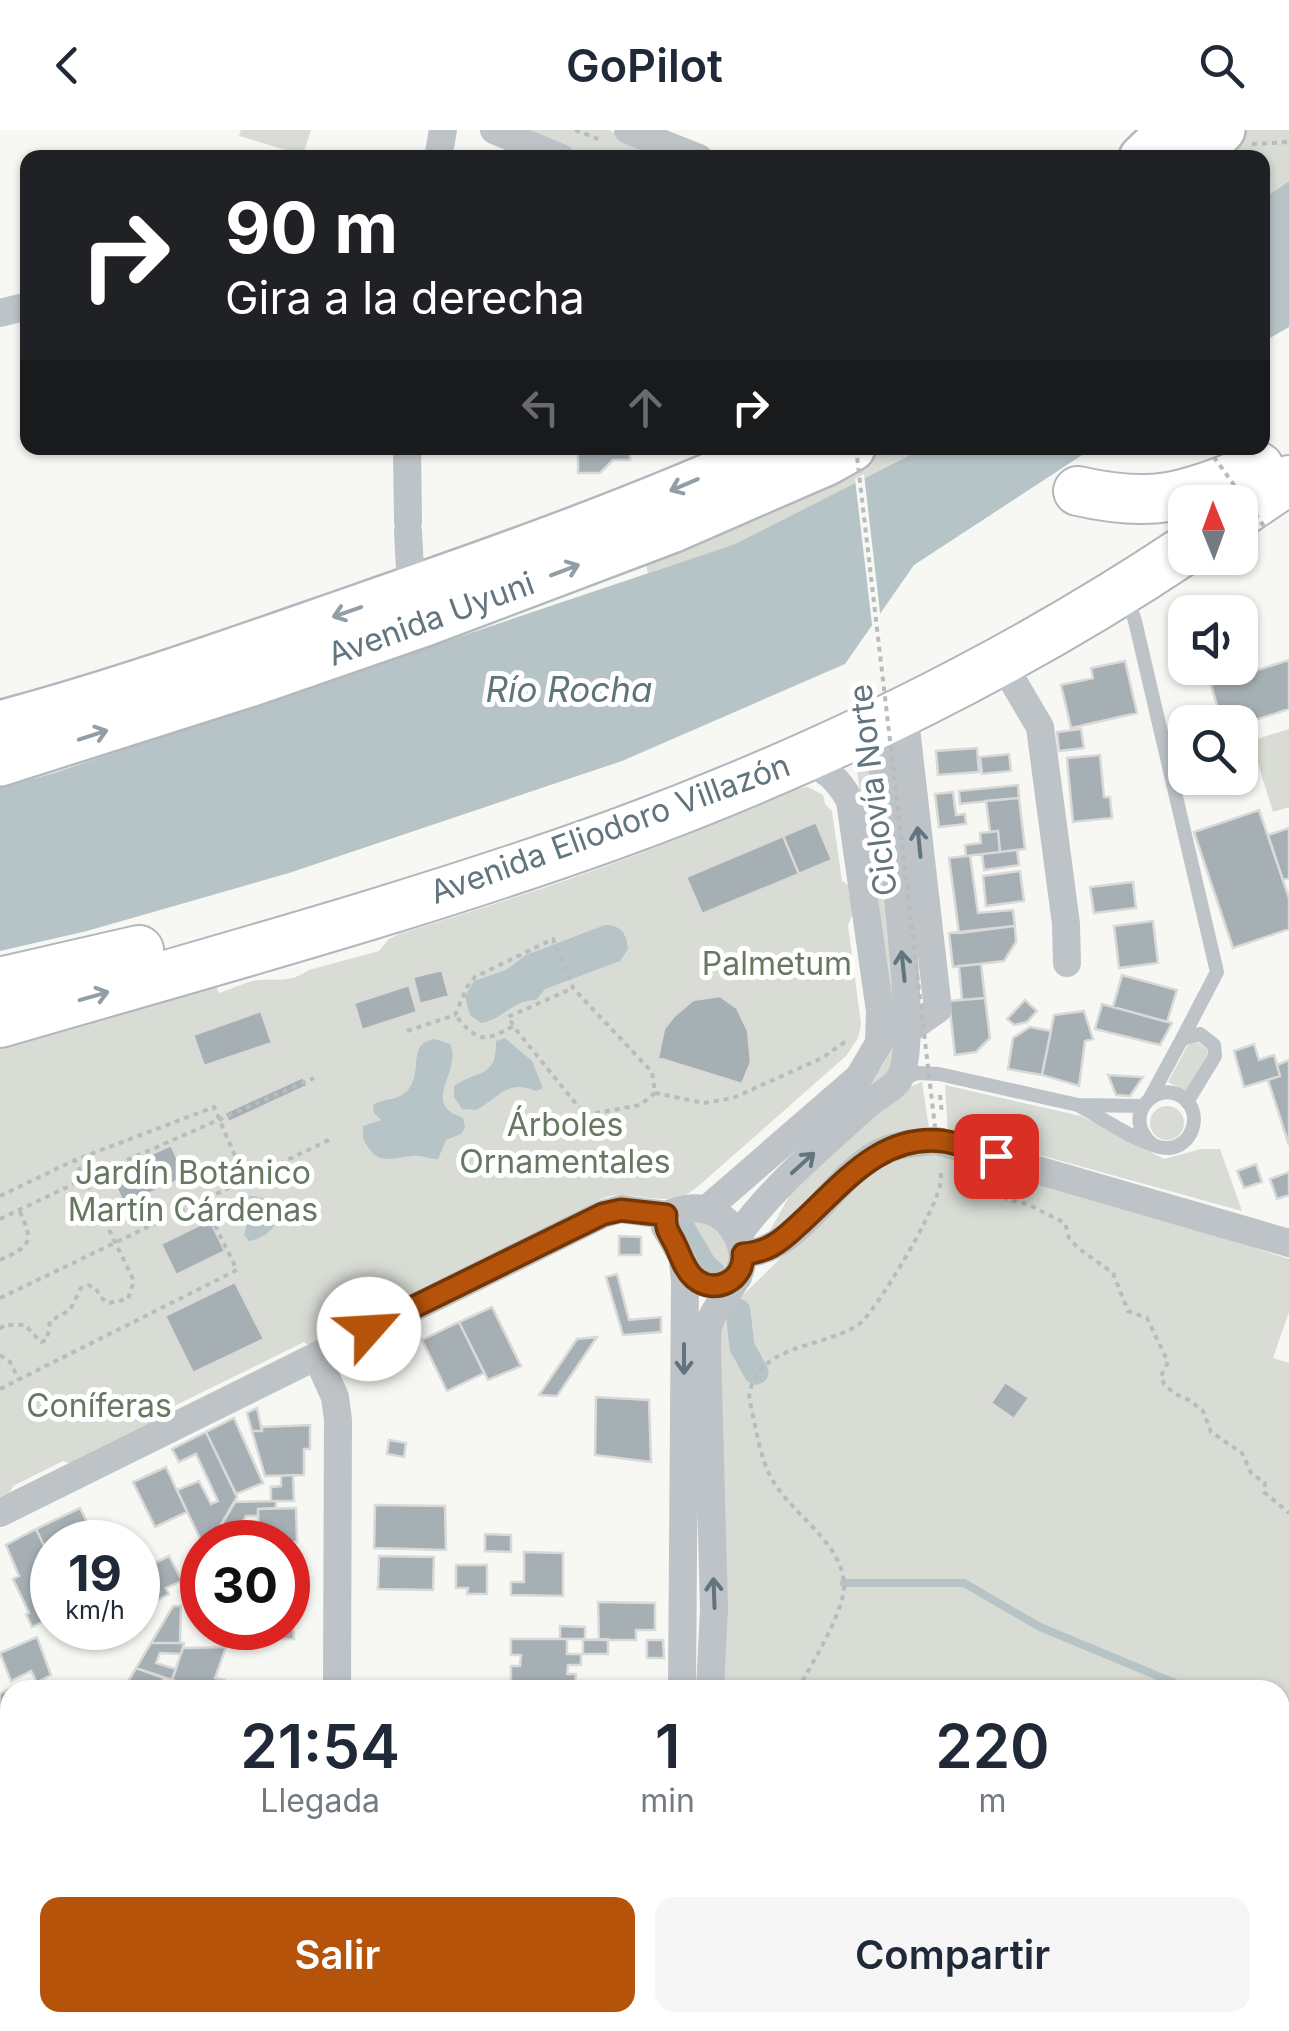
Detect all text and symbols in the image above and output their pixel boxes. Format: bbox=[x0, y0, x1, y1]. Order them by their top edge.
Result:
icon: back bbox=[40, 38, 95, 93]
text: GoPilot bbox=[566, 38, 723, 93]
icon: search bbox=[1194, 38, 1249, 93]
text: 90 m bbox=[225, 185, 398, 270]
icon: right bbox=[60, 190, 190, 320]
text: Gira a la derecha bbox=[225, 270, 585, 325]
icon: left bbox=[513, 380, 568, 435]
icon: ahead bbox=[618, 380, 673, 435]
icon: right bbox=[723, 380, 778, 435]
one-way arrow bbox=[669, 478, 700, 496]
north arrow bbox=[1168, 485, 1258, 575]
map controls bbox=[1168, 485, 1258, 795]
one-way arrow bbox=[549, 560, 580, 578]
street label: Avenida Uyuni bbox=[322, 563, 539, 674]
button: sound bbox=[1168, 595, 1258, 685]
one-way arrow bbox=[332, 604, 363, 622]
water label: Río Rocha bbox=[485, 668, 653, 710]
street label: Ciclovía Norte bbox=[840, 682, 905, 898]
button: search bbox=[1168, 705, 1258, 795]
one-way arrow bbox=[77, 725, 109, 743]
street label: Avenida Eliodoro Villazón bbox=[425, 745, 795, 912]
one-way arrow bbox=[909, 827, 928, 859]
park label: Palmetum bbox=[702, 944, 852, 983]
one-way arrow bbox=[894, 951, 913, 983]
one-way arrow bbox=[78, 986, 109, 1004]
park label: Árboles Ornamentales bbox=[459, 1105, 671, 1181]
pin bbox=[954, 1114, 1039, 1199]
icon: arrive bbox=[969, 1129, 1024, 1184]
one-way arrow bbox=[790, 1152, 815, 1175]
park label: Jardín Botánico Martín Cárdenas bbox=[68, 1153, 318, 1229]
position arrow bbox=[317, 1277, 421, 1381]
one-way arrow bbox=[674, 1342, 694, 1375]
park label: Coníferas bbox=[26, 1386, 172, 1425]
speed limit sign: 30 bbox=[180, 1520, 310, 1650]
text: 19 bbox=[68, 1543, 122, 1603]
one-way arrow bbox=[704, 1577, 723, 1609]
text: km/h bbox=[65, 1595, 125, 1625]
text: 21:54 bbox=[240, 1710, 400, 1782]
text: 1 bbox=[655, 1710, 680, 1782]
text: 220 bbox=[935, 1710, 1050, 1782]
text: Llegada bbox=[260, 1781, 380, 1820]
text: min bbox=[640, 1781, 695, 1820]
text: m bbox=[978, 1781, 1006, 1820]
button: Salir bbox=[40, 1897, 635, 2012]
button: Compartir bbox=[655, 1897, 1250, 2012]

